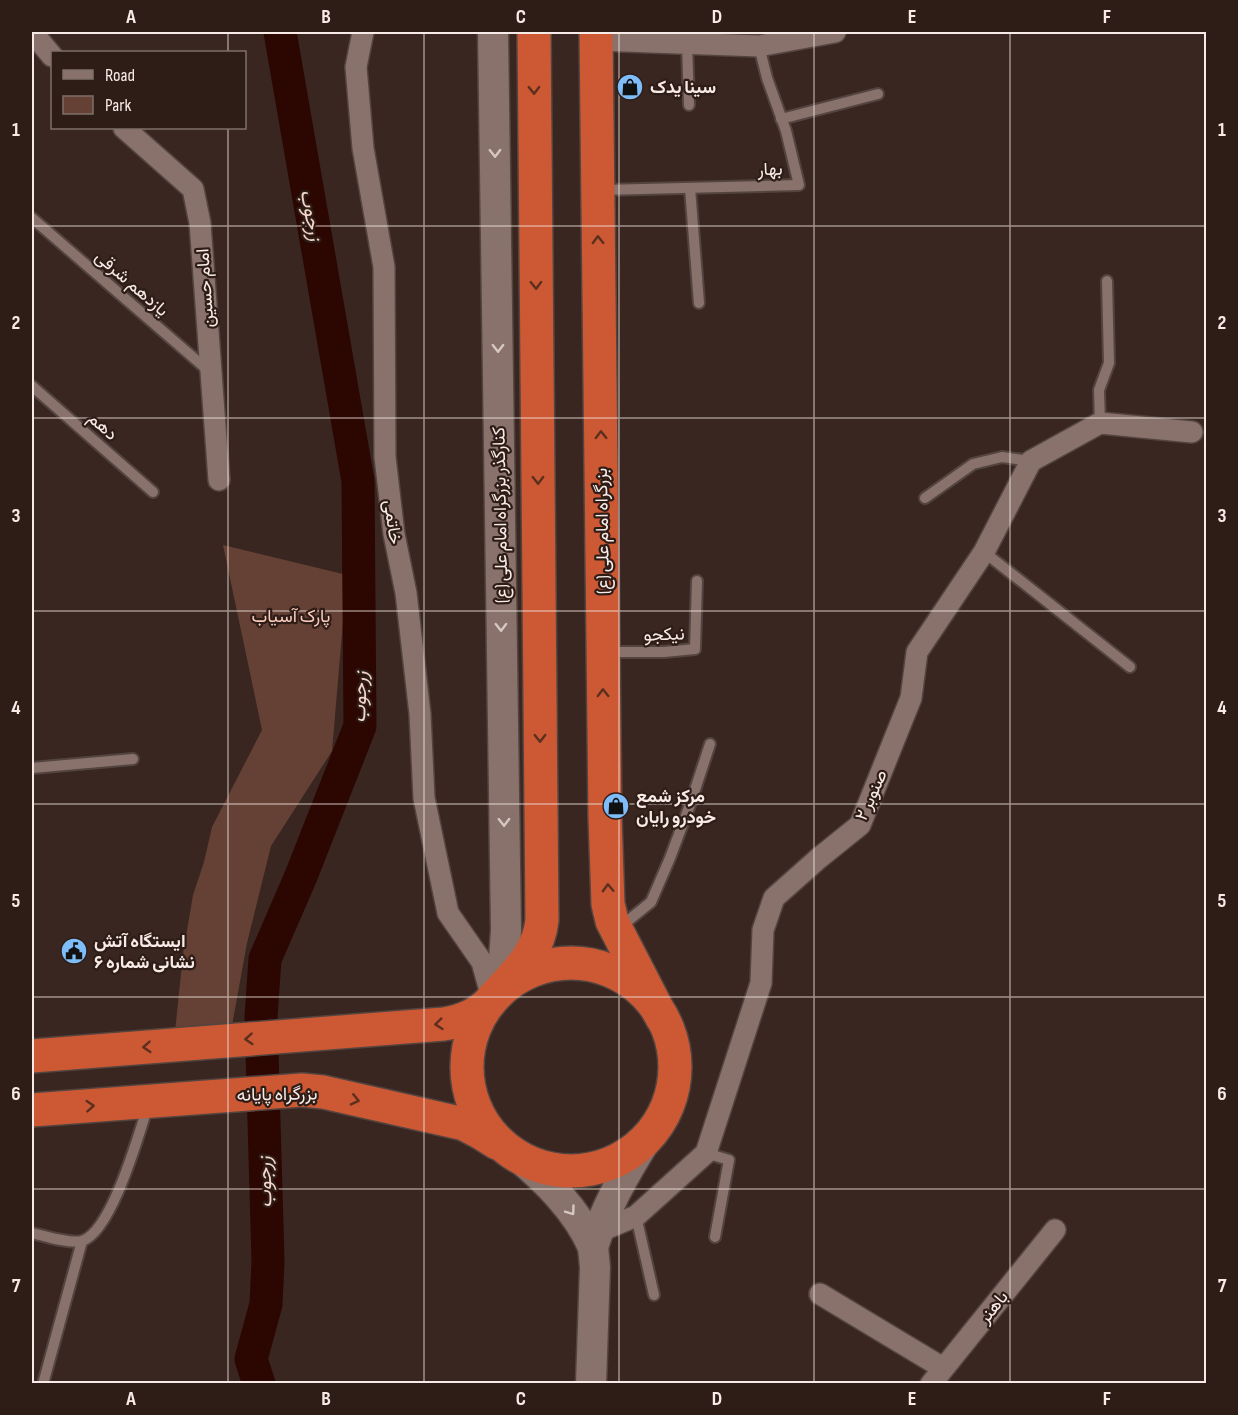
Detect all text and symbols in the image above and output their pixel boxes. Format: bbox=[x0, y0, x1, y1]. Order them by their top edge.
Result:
text: A bbox=[125, 5, 136, 29]
text: B bbox=[321, 5, 331, 29]
text: C bbox=[516, 5, 526, 29]
text: D bbox=[712, 5, 722, 29]
text: E bbox=[908, 5, 916, 29]
text: F bbox=[1103, 5, 1111, 29]
legend bbox=[51, 51, 246, 129]
text: Road bbox=[105, 65, 135, 86]
shop icon: سینا یدک bbox=[615, 72, 645, 102]
place label: سینا یدک bbox=[650, 77, 716, 98]
one-way arrow bbox=[528, 85, 540, 94]
text: Park bbox=[105, 95, 131, 116]
text: 1 bbox=[12, 118, 20, 142]
text: 1 bbox=[1218, 118, 1226, 142]
one-way arrow bbox=[489, 148, 501, 157]
street label: بهار bbox=[756, 159, 783, 180]
water label: زرجوب bbox=[295, 188, 328, 244]
one-way arrow bbox=[592, 236, 605, 245]
street label: یازدهم شرقی bbox=[90, 246, 173, 322]
street label: امام حسین bbox=[192, 248, 220, 328]
one-way arrow bbox=[530, 280, 542, 289]
text: 2 bbox=[12, 311, 20, 335]
text: 2 bbox=[1218, 311, 1226, 335]
one-way arrow bbox=[491, 343, 504, 352]
street label: دهم bbox=[83, 408, 122, 446]
street label: کنارگذر بزرگراه امام علی (ع) bbox=[488, 427, 514, 603]
one-way arrow bbox=[594, 431, 607, 440]
street label: بزرگراه امام علی (ع) bbox=[591, 468, 615, 594]
one-way arrow bbox=[532, 475, 544, 484]
street label: خاتمی bbox=[379, 499, 406, 546]
text: 3 bbox=[12, 504, 21, 528]
text: 3 bbox=[1218, 504, 1227, 528]
park label: پارک آسیاب bbox=[252, 606, 330, 628]
one-way arrow bbox=[495, 622, 508, 631]
street label: نیکجو bbox=[643, 623, 685, 646]
water label: زرجوب bbox=[347, 670, 373, 723]
one-way arrow bbox=[597, 689, 610, 698]
text: 4 bbox=[11, 696, 21, 720]
text: 4 bbox=[1217, 696, 1227, 720]
one-way arrow bbox=[534, 733, 546, 742]
street label: صنوبر ۲ bbox=[851, 766, 892, 824]
place label: مرکز شمع خودرو رایان bbox=[636, 786, 716, 828]
shop icon: مرکز شمع خودرو رایان bbox=[601, 791, 631, 821]
one-way arrow bbox=[498, 817, 510, 826]
one-way arrow bbox=[601, 884, 614, 893]
text: 5 bbox=[12, 889, 21, 913]
text: 5 bbox=[1218, 889, 1227, 913]
place label: ایستگاه آتش نشانی شماره ۶ bbox=[94, 931, 195, 973]
public building icon: ایستگاه آتش نشانی شماره ۶ bbox=[59, 936, 89, 966]
one-way arrow bbox=[434, 1017, 443, 1030]
one-way arrow bbox=[244, 1032, 253, 1045]
one-way arrow bbox=[143, 1040, 152, 1053]
text: 6 bbox=[11, 1082, 21, 1106]
text: 6 bbox=[1217, 1082, 1227, 1106]
street label: بزرگراه پایانه bbox=[236, 1083, 318, 1107]
one-way arrow bbox=[350, 1092, 360, 1105]
one-way arrow bbox=[85, 1099, 94, 1112]
water label: زرجوب bbox=[253, 1155, 277, 1208]
one-way arrow bbox=[564, 1205, 575, 1216]
text: 7 bbox=[12, 1274, 21, 1298]
text: 7 bbox=[1218, 1274, 1227, 1298]
street label: باهنر bbox=[973, 1287, 1013, 1329]
text: A bbox=[125, 1387, 136, 1411]
text: B bbox=[321, 1387, 331, 1411]
text: C bbox=[516, 1387, 526, 1411]
text: D bbox=[712, 1387, 722, 1411]
text: E bbox=[908, 1387, 916, 1411]
text: F bbox=[1103, 1387, 1111, 1411]

